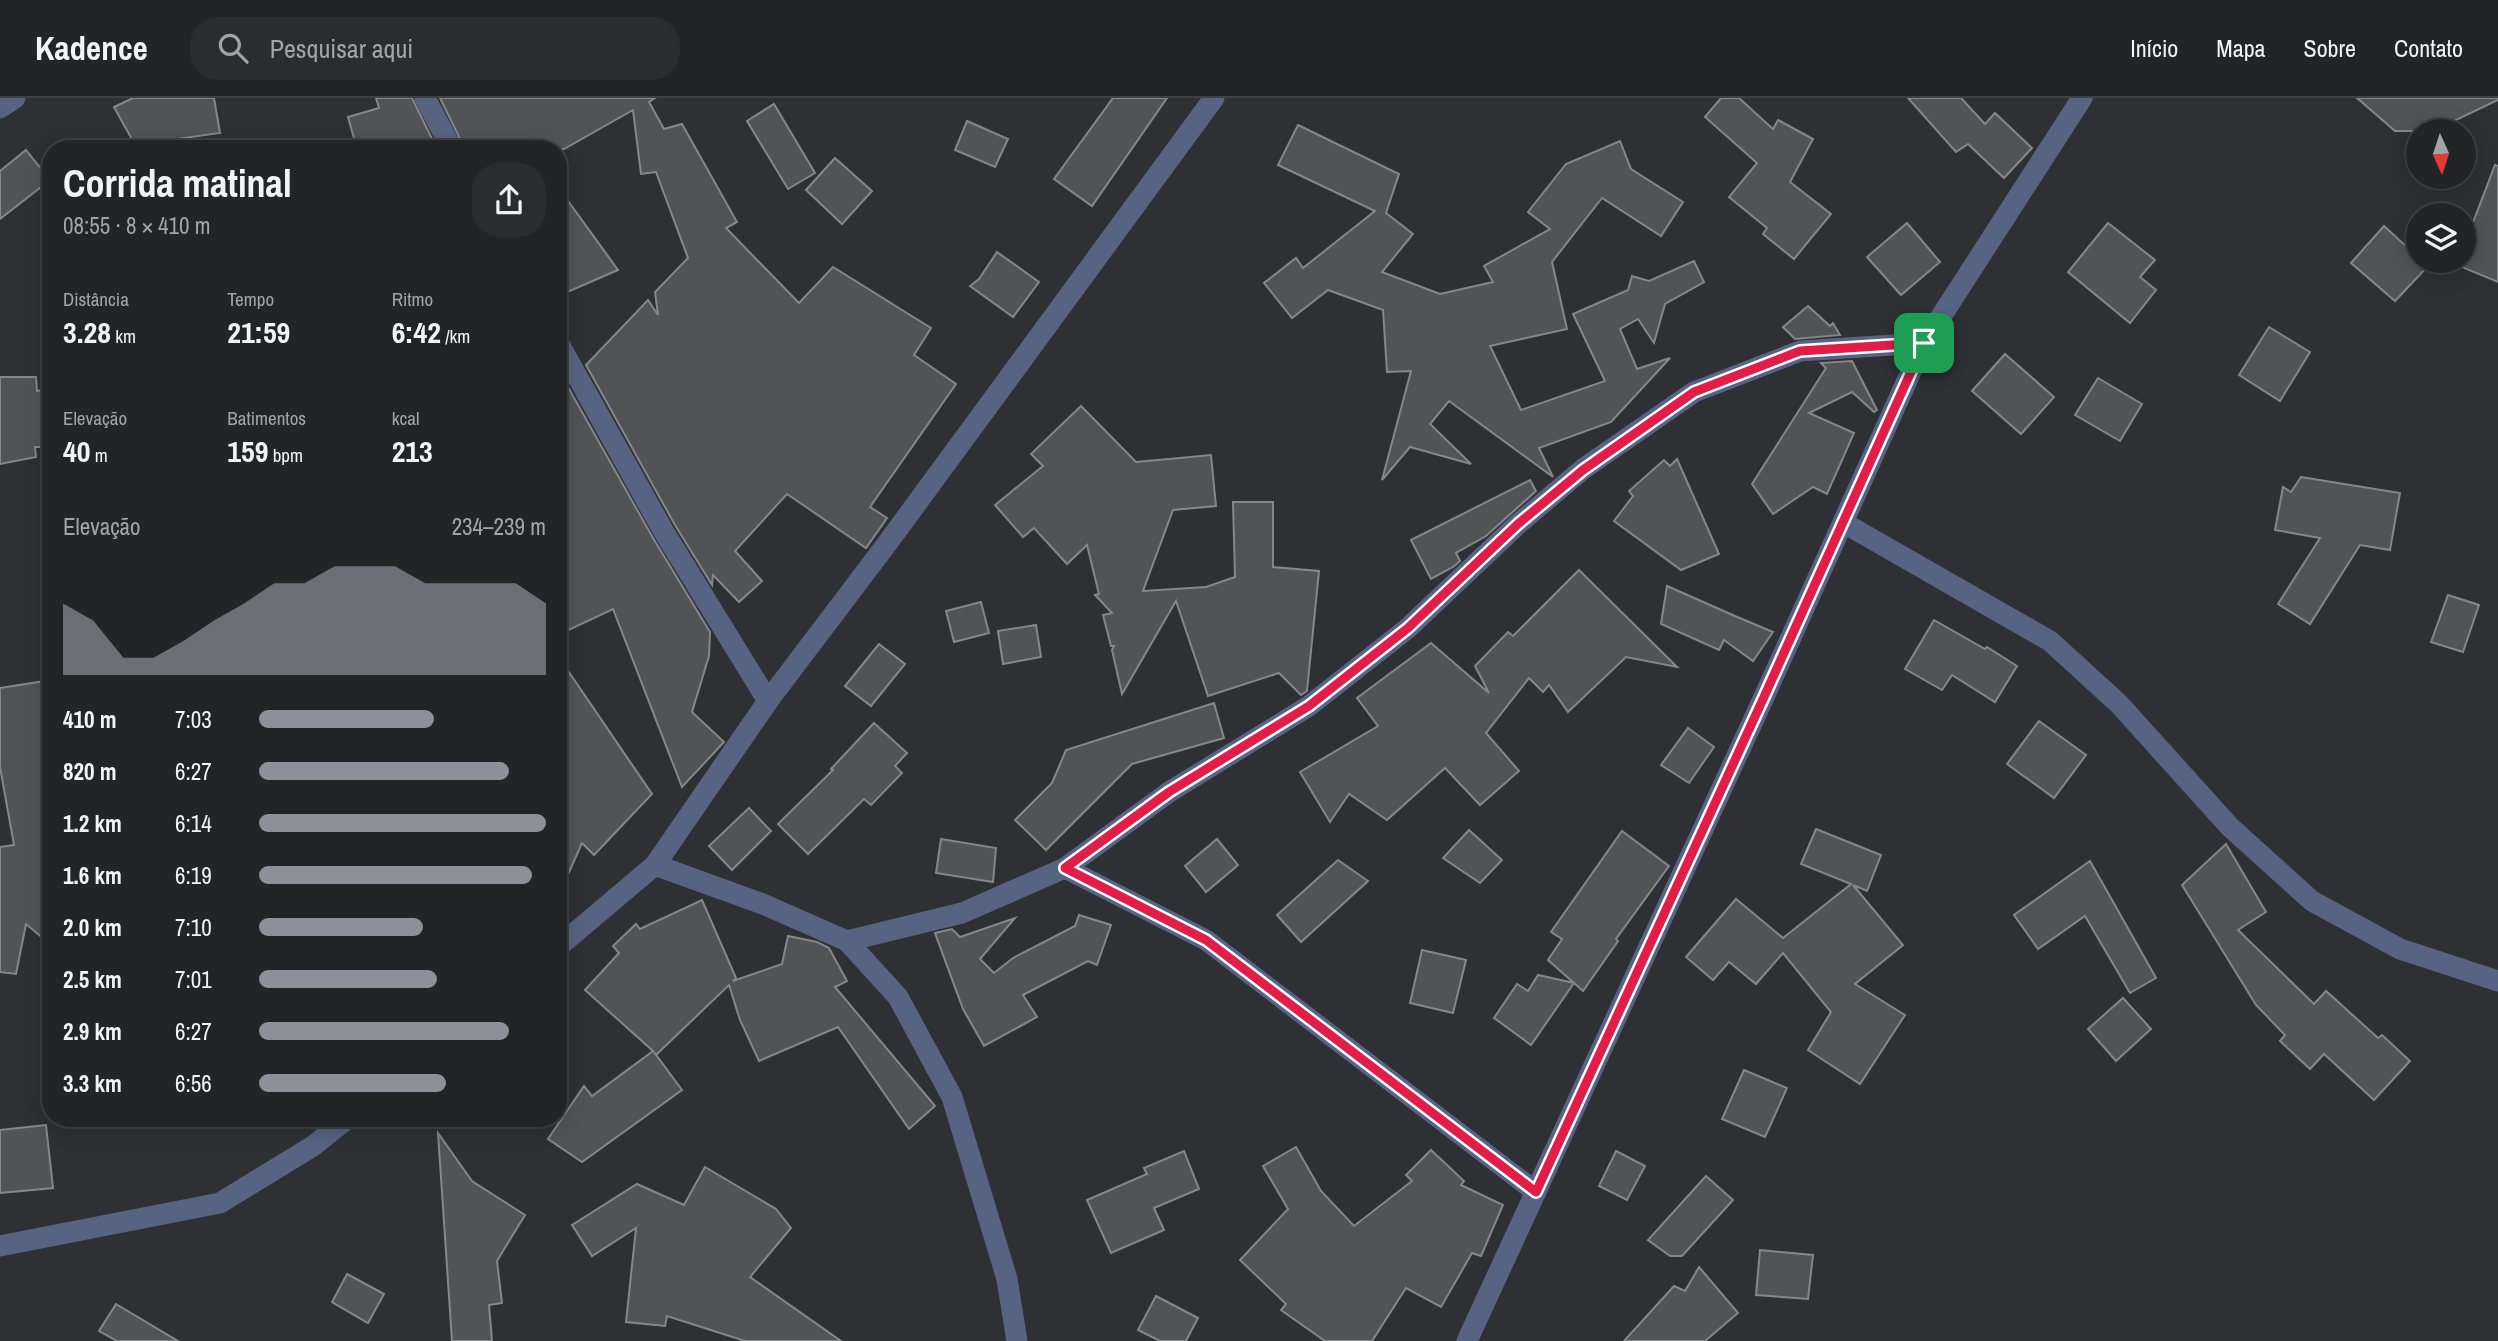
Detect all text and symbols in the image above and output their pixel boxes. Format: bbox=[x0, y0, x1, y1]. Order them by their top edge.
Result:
search box bbox=[190, 17, 680, 80]
text: Kadence bbox=[35, 26, 148, 70]
icon: search bbox=[214, 29, 252, 67]
text: Pesquisar aqui bbox=[270, 31, 413, 66]
text: Início bbox=[2130, 32, 2178, 64]
text: Mapa bbox=[2216, 32, 2266, 64]
text: Sobre bbox=[2304, 32, 2356, 64]
text: Contato bbox=[2394, 32, 2463, 64]
north arrow bbox=[2406, 119, 2476, 189]
map controls bbox=[2406, 119, 2476, 273]
text: Corrida matinal bbox=[63, 158, 292, 209]
button: share bbox=[472, 163, 546, 237]
button: layers bbox=[2406, 203, 2476, 273]
text: 08:55 · 8 × 410 m bbox=[63, 210, 210, 241]
text: Distância bbox=[63, 286, 129, 312]
text: Tempo bbox=[227, 286, 274, 312]
text: Ritmo bbox=[392, 286, 433, 312]
text: 3.28 bbox=[63, 312, 111, 352]
text: 21:59 bbox=[227, 312, 290, 352]
text: 6:42 bbox=[392, 312, 441, 352]
pin bbox=[1894, 313, 1954, 373]
text: km bbox=[111, 323, 136, 349]
text: /km bbox=[441, 323, 470, 349]
icon: arrive bbox=[1905, 324, 1943, 362]
text: Elevação bbox=[63, 405, 127, 431]
text: Batimentos bbox=[227, 405, 306, 431]
text: kcal bbox=[392, 405, 419, 431]
text: 40 bbox=[63, 431, 90, 471]
text: 159 bbox=[227, 431, 268, 471]
text: 213 bbox=[392, 431, 433, 471]
text: m bbox=[90, 442, 108, 468]
text: bpm bbox=[268, 442, 303, 468]
text: Elevação bbox=[63, 511, 141, 542]
text: 234–239 m bbox=[452, 511, 546, 542]
text: 410 m bbox=[63, 704, 116, 735]
text: 7:03 bbox=[175, 704, 212, 735]
text: 820 m bbox=[63, 756, 116, 787]
text: 6:27 bbox=[175, 756, 212, 787]
text: 1.2 km bbox=[63, 808, 122, 839]
text: 6:14 bbox=[175, 808, 212, 839]
text: 1.6 km bbox=[63, 860, 122, 891]
text: 6:19 bbox=[175, 860, 212, 891]
text: 2.0 km bbox=[63, 912, 122, 943]
text: 7:10 bbox=[175, 912, 212, 943]
text: 2.5 km bbox=[63, 964, 122, 995]
text: 7:01 bbox=[175, 964, 212, 995]
text: 2.9 km bbox=[63, 1016, 122, 1047]
text: 6:27 bbox=[175, 1016, 212, 1047]
text: 3.3 km bbox=[63, 1068, 122, 1099]
text: 6:56 bbox=[175, 1068, 212, 1099]

